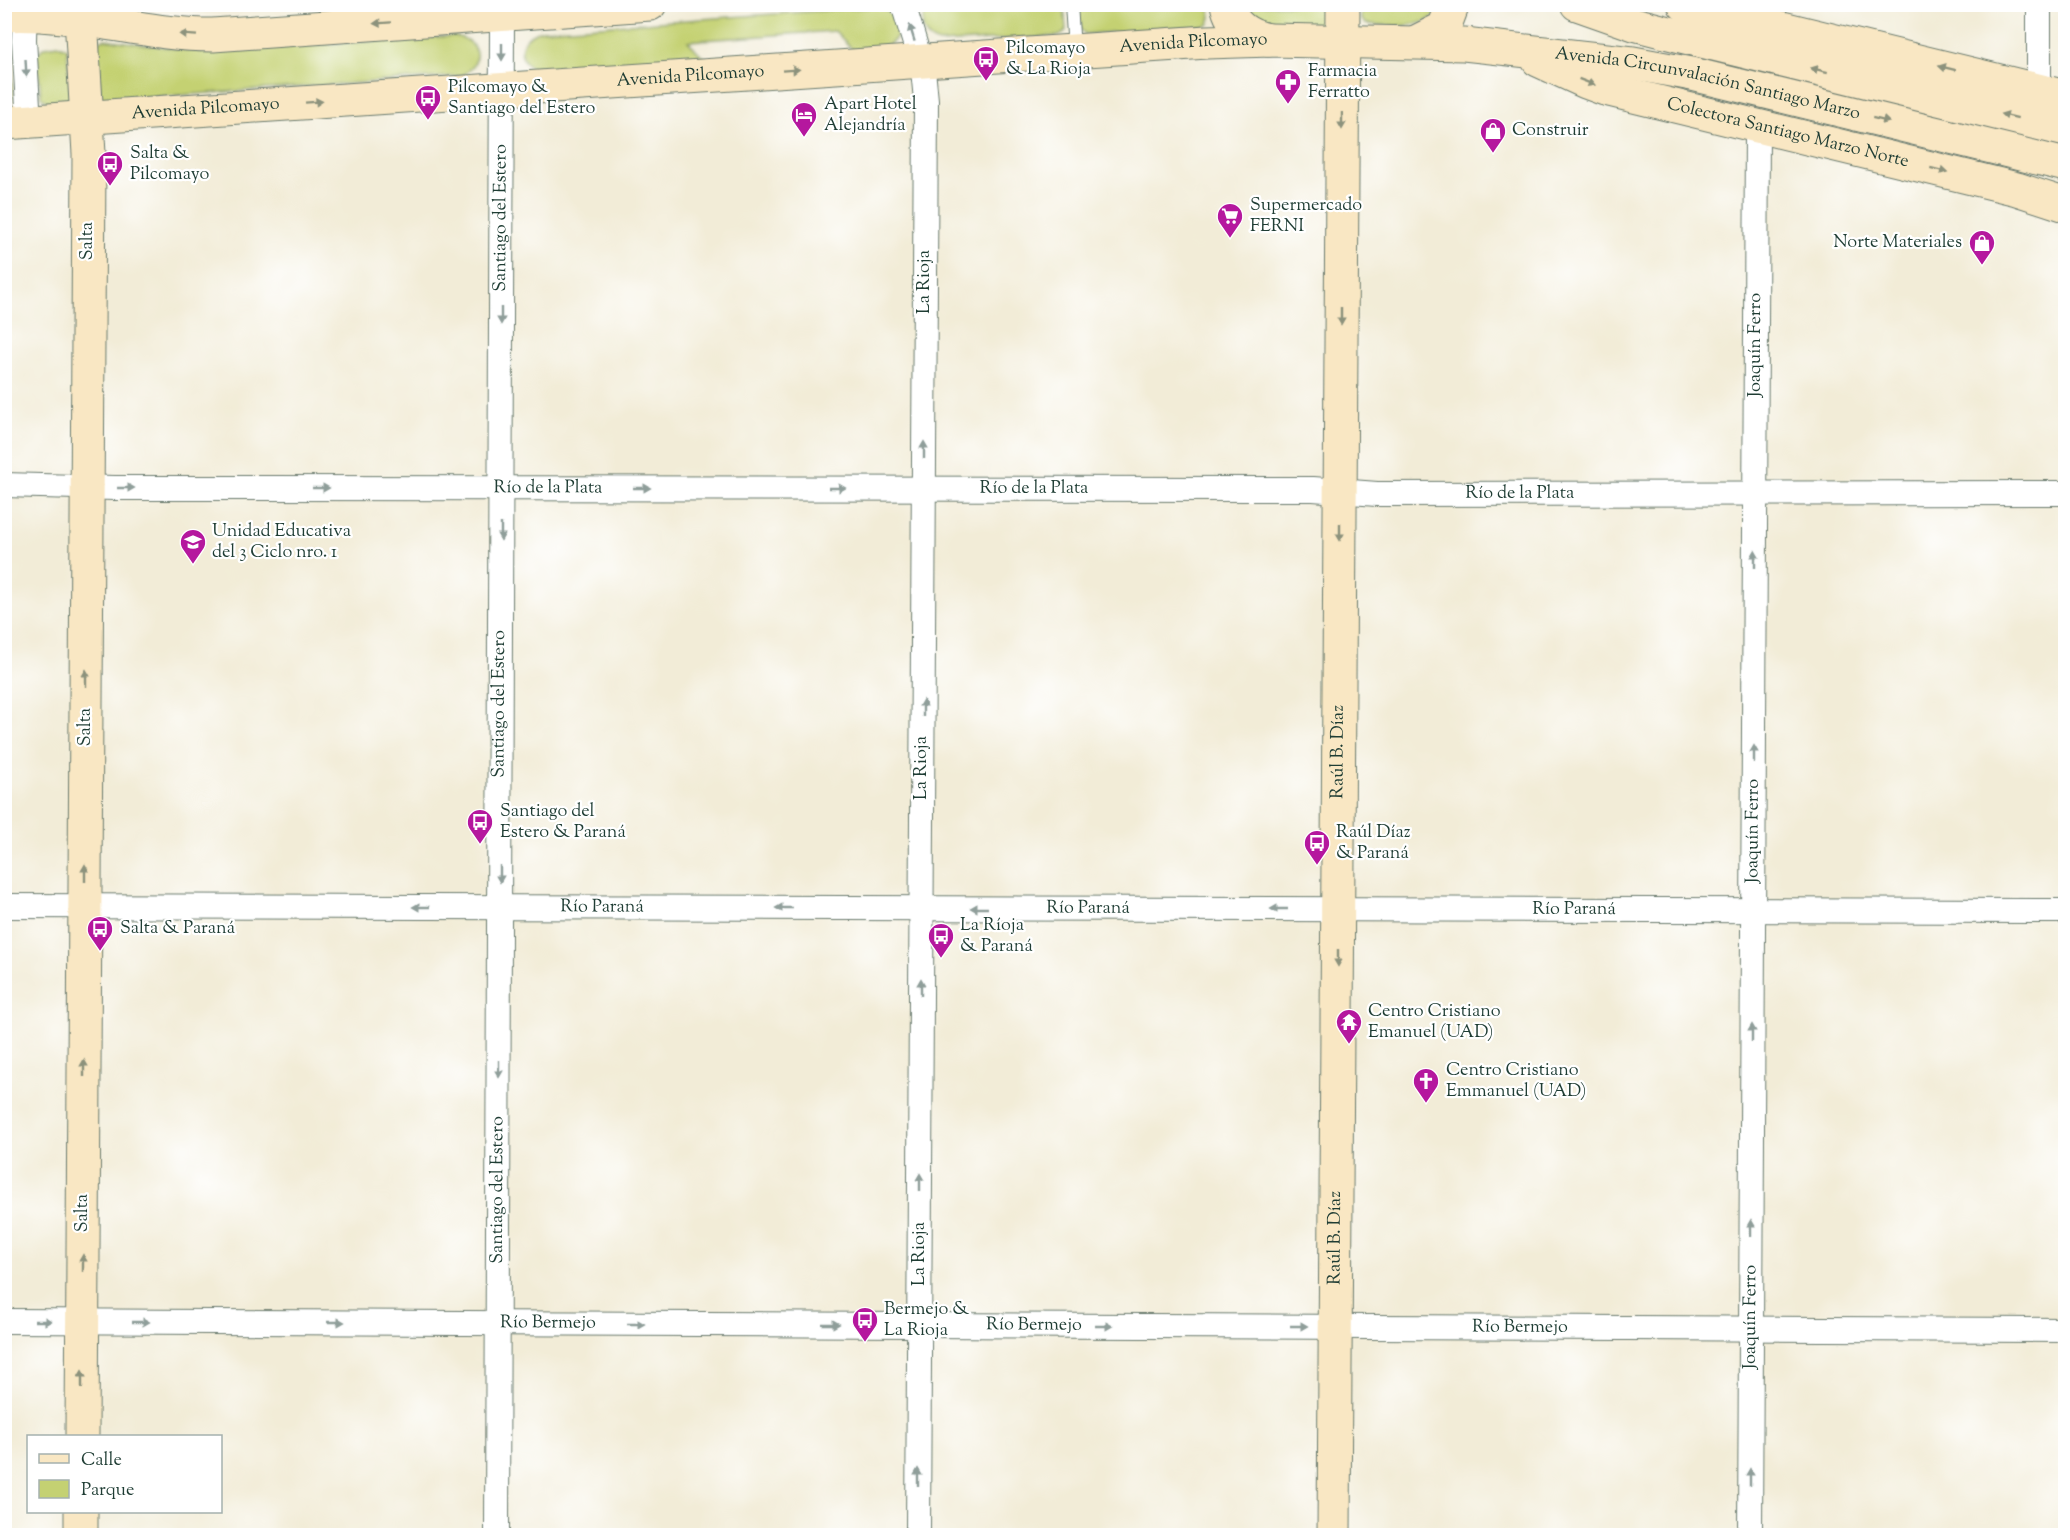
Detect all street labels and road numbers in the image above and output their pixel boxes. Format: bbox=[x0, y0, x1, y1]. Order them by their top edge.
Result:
street label: Avenida Pilcomayo bbox=[1118, 27, 1268, 61]
street label: Avenida Circunvalación Santiago Marzo bbox=[1554, 41, 1863, 128]
street label: Avenida Pilcomayo bbox=[616, 59, 765, 95]
street label: Avenida Pilcomayo bbox=[131, 91, 281, 127]
street label: Colectora Santiago Marzo Norte bbox=[1664, 91, 1911, 175]
street label: Santiago del Estero bbox=[488, 144, 515, 292]
street label: Salta bbox=[75, 222, 101, 260]
street label: La Rioja bbox=[912, 250, 938, 314]
street label: Joaquín Ferro bbox=[1743, 293, 1769, 398]
street label: Río de la Plata bbox=[494, 475, 602, 501]
street label: Río de la Plata bbox=[980, 476, 1088, 502]
street label: Río de la Plata bbox=[1465, 481, 1574, 507]
street label: Santiago del Estero bbox=[486, 630, 513, 778]
street label: Raúl B. Díaz bbox=[1325, 705, 1352, 799]
street label: Salta bbox=[73, 708, 99, 746]
street label: La Rioja bbox=[909, 736, 935, 800]
street label: Joaquín Ferro bbox=[1740, 779, 1767, 884]
street label: Río Paraná bbox=[560, 894, 644, 921]
street label: Río Paraná bbox=[1046, 896, 1130, 922]
street label: Río Paraná bbox=[1532, 897, 1616, 923]
street label: Santiago del Estero bbox=[485, 1116, 511, 1264]
street label: Raúl B. Díaz bbox=[1322, 1191, 1349, 1285]
street label: Salta bbox=[70, 1194, 96, 1232]
street label: La Rioja bbox=[907, 1222, 933, 1286]
street label: Joaquín Ferro bbox=[1738, 1265, 1764, 1370]
street label: Río Bermejo bbox=[500, 1310, 596, 1337]
street label: Río Bermejo bbox=[986, 1312, 1082, 1339]
street label: Río Bermejo bbox=[1472, 1314, 1568, 1341]

